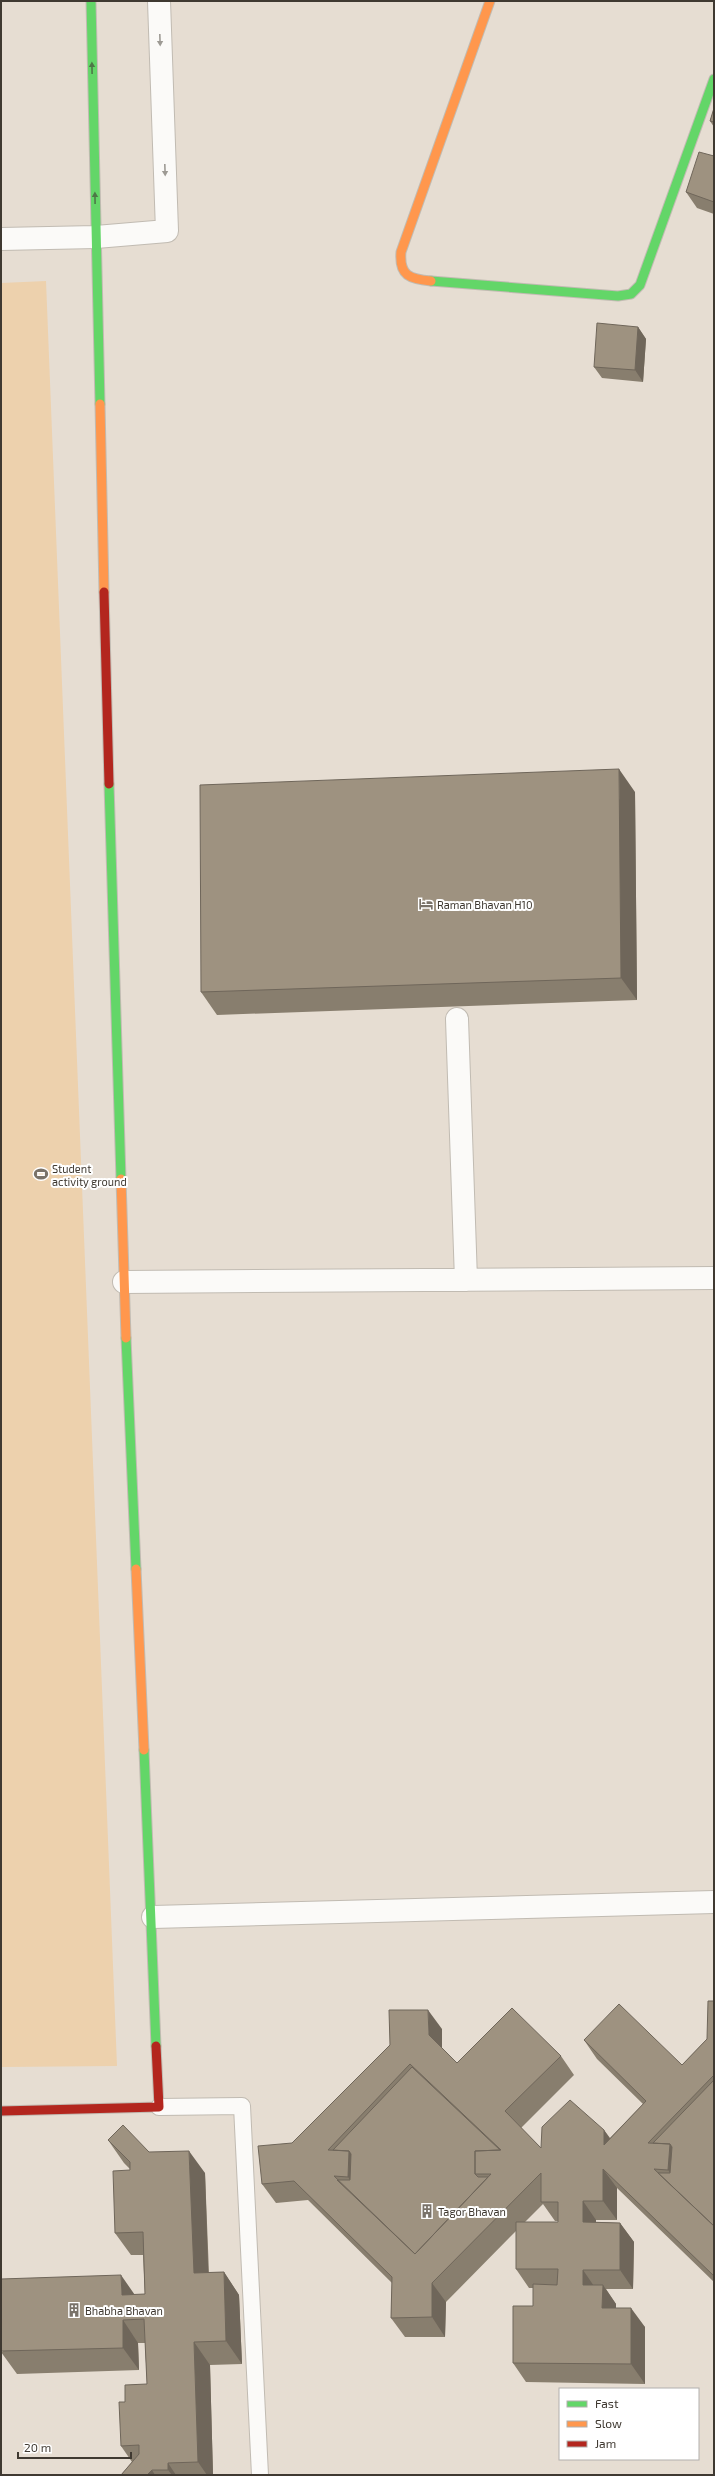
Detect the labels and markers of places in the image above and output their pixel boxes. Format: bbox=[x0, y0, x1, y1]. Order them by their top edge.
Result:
hotel icon: Raman Bhavan H10 bbox=[418, 896, 434, 912]
place label: Raman Bhavan H10 bbox=[437, 898, 533, 911]
place label: Student activity ground bbox=[52, 1162, 127, 1188]
sports icon: Student activity ground bbox=[33, 1166, 49, 1182]
building icon: Tagor Bhavan bbox=[419, 2203, 435, 2219]
place label: Tagor Bhavan bbox=[438, 2205, 506, 2218]
building icon: Bhabha Bhavan bbox=[66, 2302, 82, 2318]
place label: Bhabha Bhavan bbox=[85, 2304, 163, 2317]

